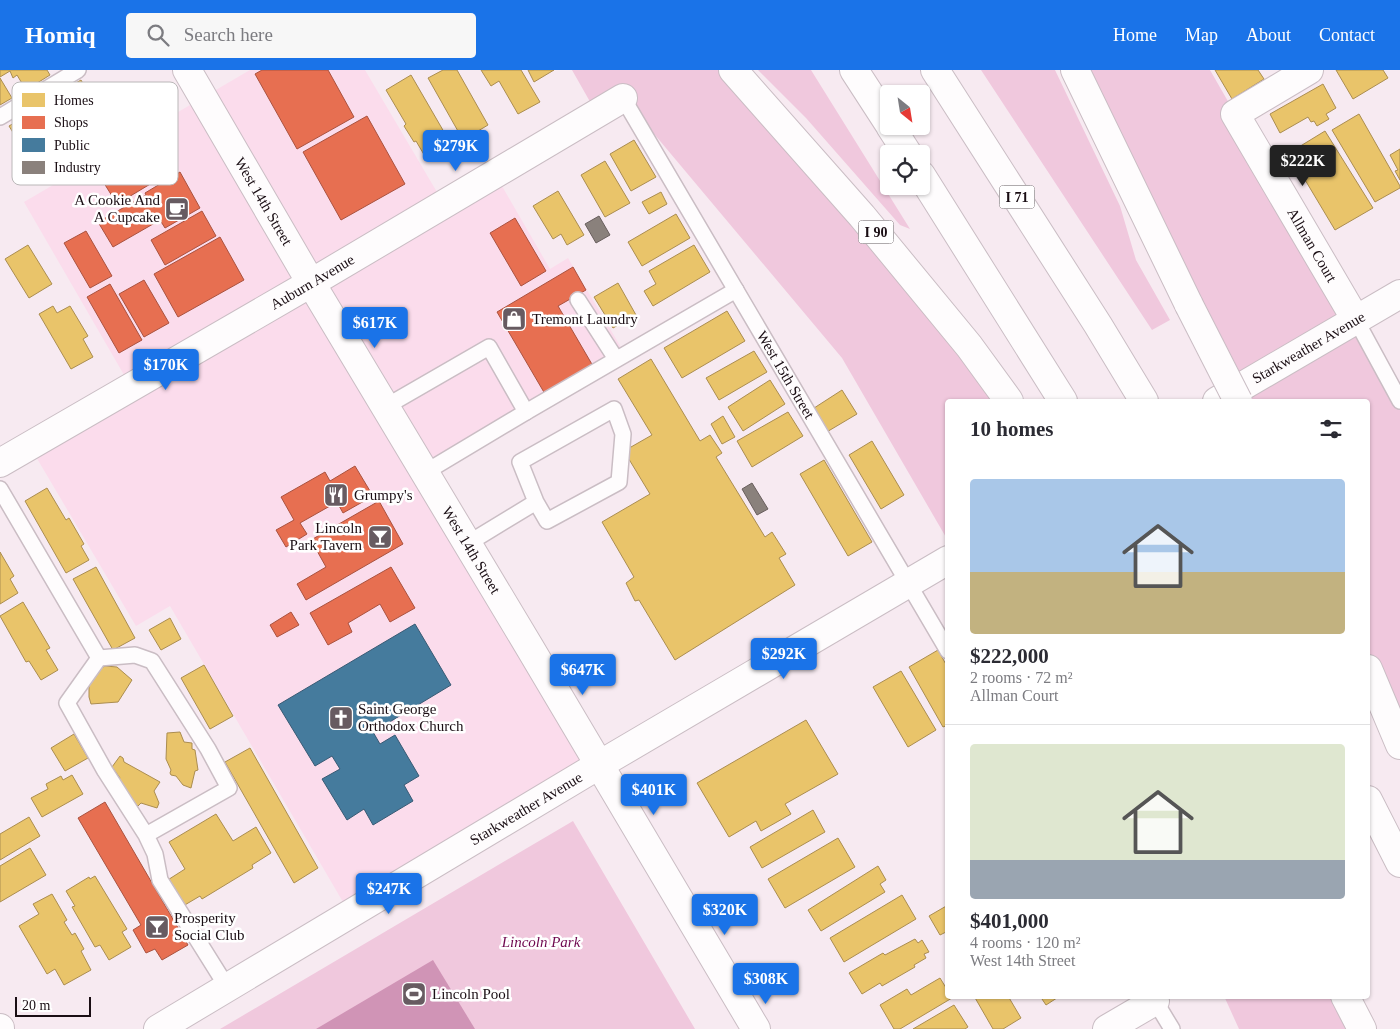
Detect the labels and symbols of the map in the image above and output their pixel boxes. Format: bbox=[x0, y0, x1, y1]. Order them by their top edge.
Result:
legend bbox=[12, 82, 178, 185]
north arrow bbox=[880, 85, 930, 135]
text: Homes bbox=[54, 93, 94, 108]
text: Shops bbox=[54, 115, 88, 130]
pin: $279K bbox=[421, 129, 491, 172]
text: Public bbox=[54, 138, 90, 153]
pin: $222K bbox=[1268, 144, 1338, 187]
street label: West 14th Street bbox=[232, 155, 296, 249]
text: Industry bbox=[54, 160, 101, 175]
road number: I 71 bbox=[1000, 185, 1034, 208]
place label: A Cookie And A Cupcake bbox=[74, 192, 160, 225]
cafe icon: A Cookie And A Cupcake bbox=[164, 196, 190, 222]
street label: Allman Court bbox=[1284, 205, 1340, 286]
road number: I 90 bbox=[858, 220, 894, 243]
street label: Auburn Avenue bbox=[268, 251, 357, 313]
pin: $617K bbox=[340, 306, 410, 349]
shop icon: Tremont Laundry bbox=[501, 306, 527, 332]
street label: Starkweather Avenue bbox=[1249, 308, 1368, 387]
place label: Tremont Laundry bbox=[532, 311, 638, 327]
street label: West 15th Street bbox=[754, 328, 818, 422]
pin: $170K bbox=[131, 348, 201, 391]
restaurant icon: Grumpy's bbox=[323, 482, 349, 508]
place label: Grumpy's bbox=[354, 487, 413, 503]
street label: West 14th Street bbox=[439, 504, 504, 597]
place label: Lincoln Park Tavern bbox=[290, 520, 362, 553]
bar icon: Lincoln Park Tavern bbox=[367, 524, 393, 550]
pin: $292K bbox=[749, 638, 819, 680]
pin: $647K bbox=[548, 654, 618, 696]
place label: Saint George Orthodox Church bbox=[358, 701, 464, 734]
church icon: Saint George Orthodox Church bbox=[328, 705, 354, 731]
street label: Starkweather Avenue bbox=[467, 769, 585, 848]
pin: $401K bbox=[619, 774, 689, 816]
pin: $247K bbox=[354, 872, 424, 915]
pin: $320K bbox=[690, 894, 760, 936]
place label: Prosperity Social Club bbox=[174, 910, 244, 943]
bar icon: Prosperity Social Club bbox=[144, 914, 170, 940]
park label: Lincoln Park bbox=[501, 934, 581, 950]
pin: $308K bbox=[731, 962, 801, 1005]
sports icon: Lincoln Pool bbox=[401, 981, 427, 1007]
place label: Lincoln Pool bbox=[432, 986, 510, 1002]
scale bar bbox=[15, 994, 91, 1017]

